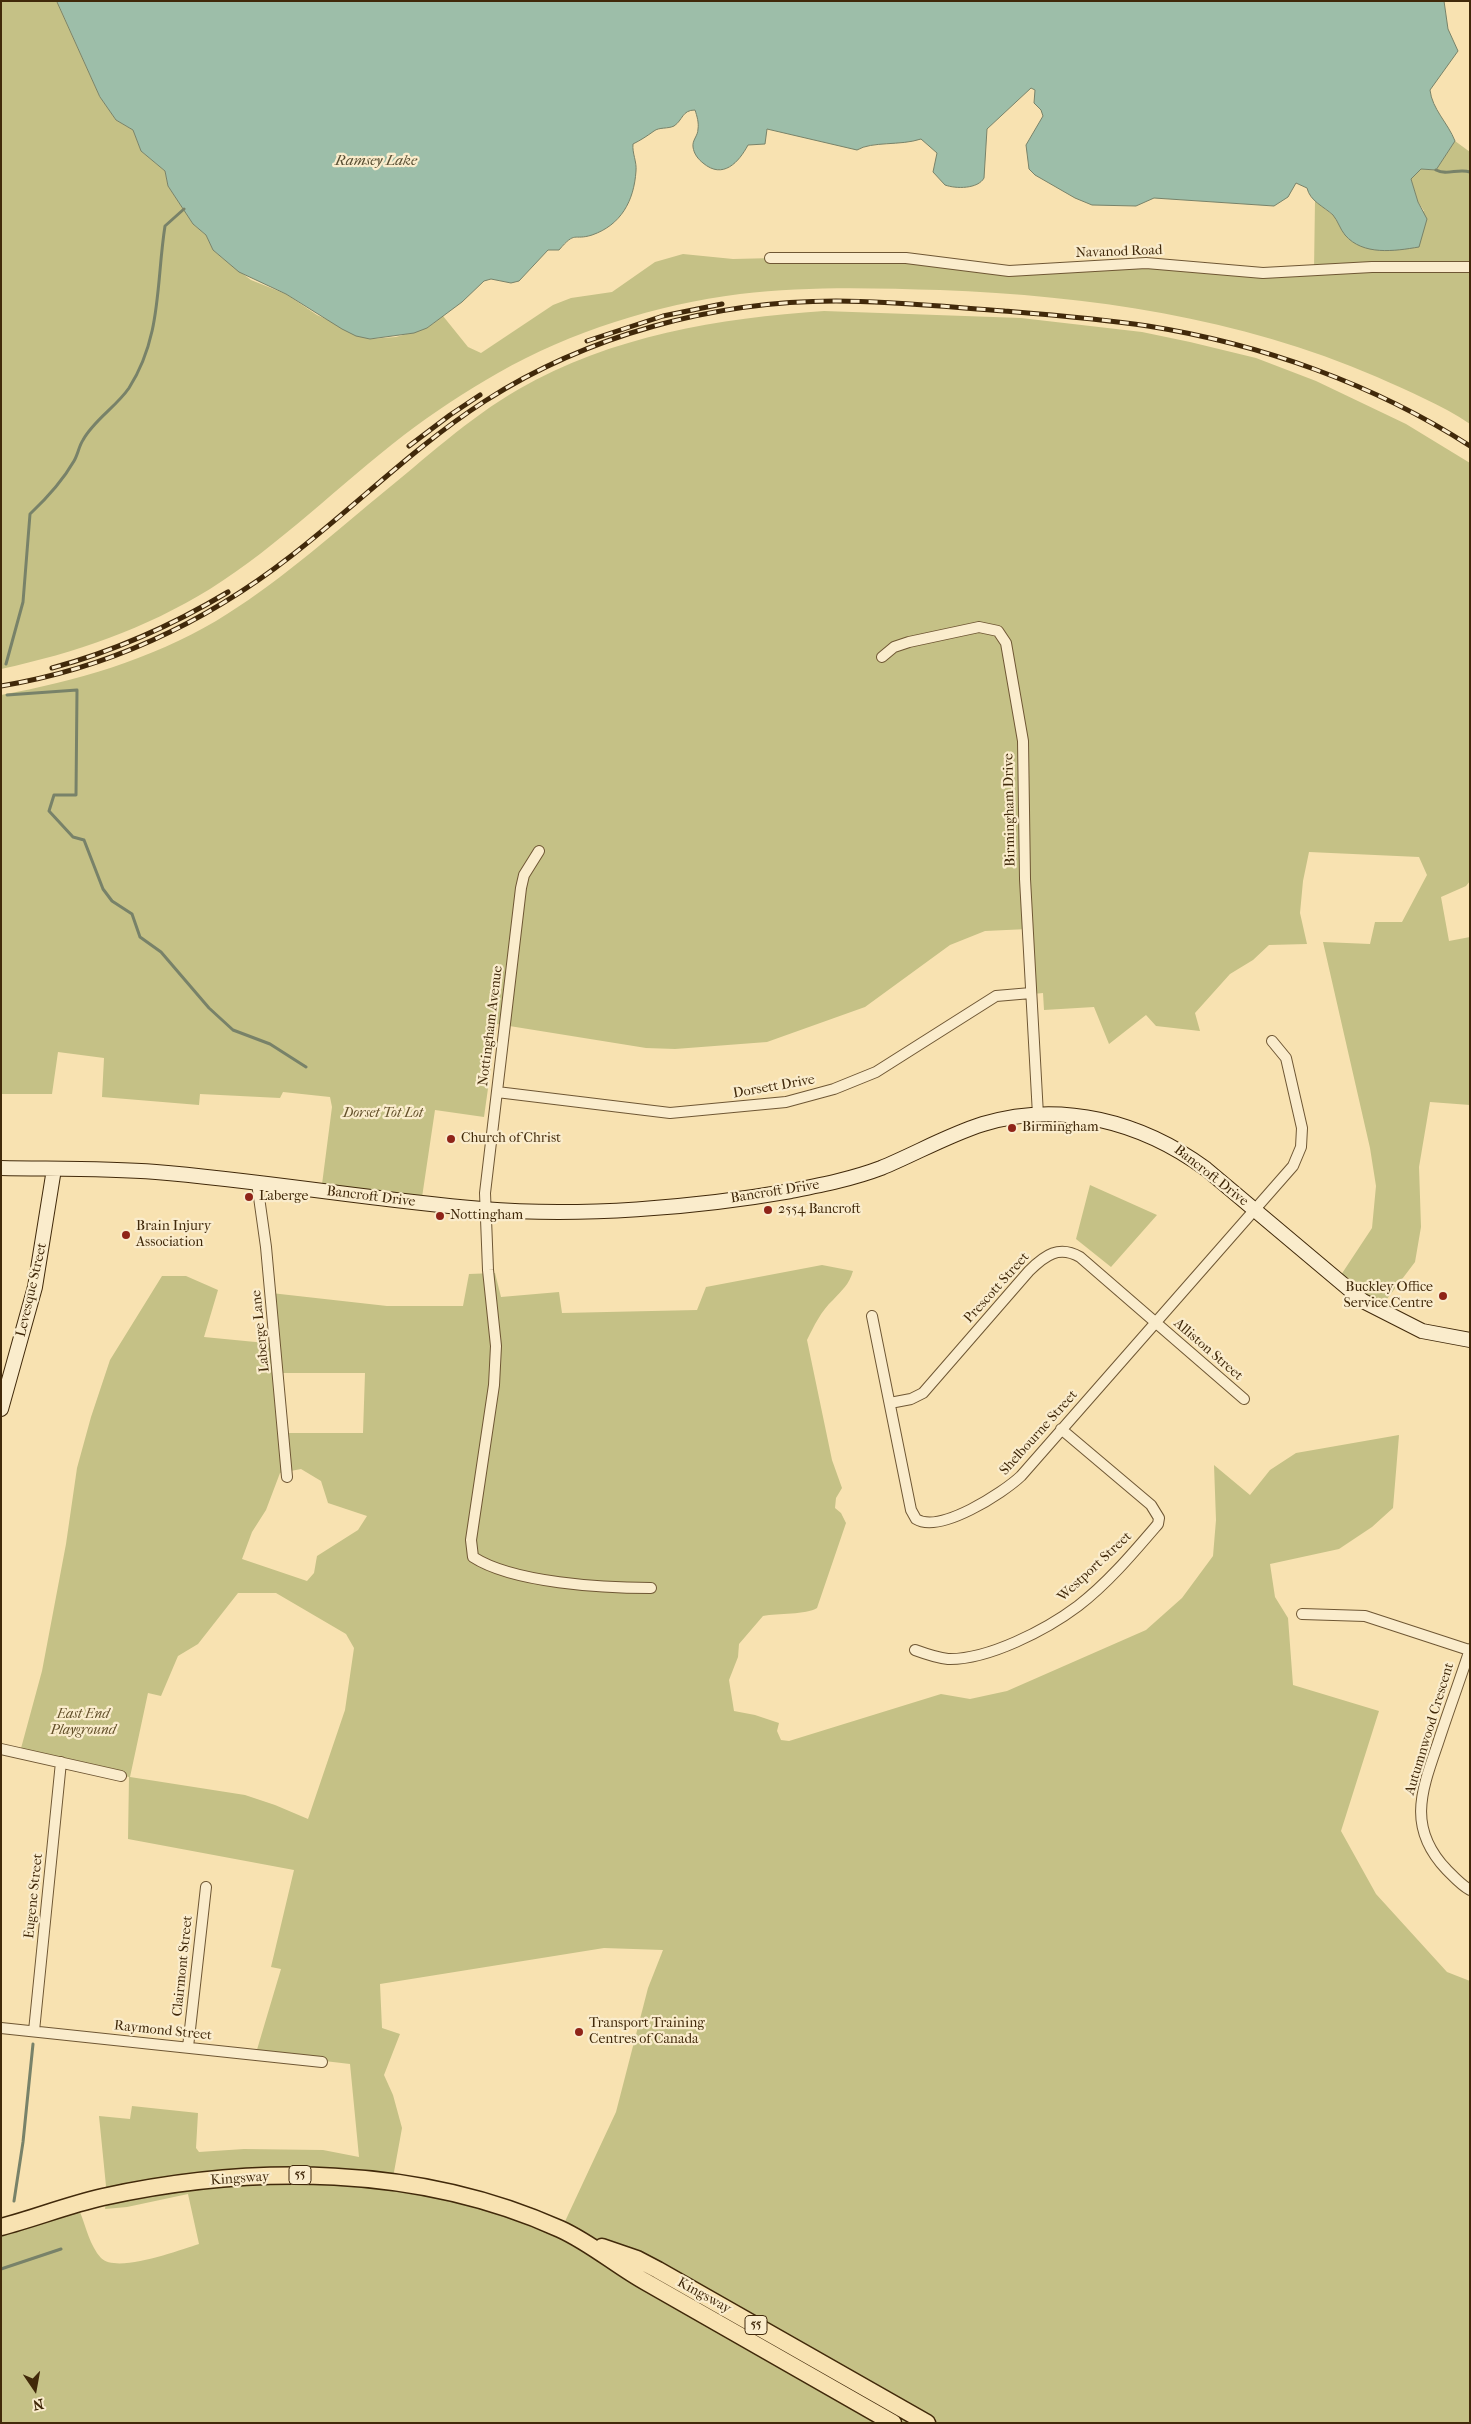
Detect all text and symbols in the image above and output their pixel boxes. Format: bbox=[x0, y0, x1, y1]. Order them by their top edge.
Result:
water label: Ramsey Lake bbox=[335, 152, 417, 170]
street label: Navanod Road bbox=[1075, 242, 1163, 262]
street label: Birmingham Drive bbox=[1001, 753, 1019, 867]
street label: Nottingham Avenue bbox=[475, 965, 507, 1087]
street label: Dorsett Drive bbox=[732, 1072, 816, 1102]
park label: Dorset Tot Lot bbox=[343, 1106, 423, 1122]
place label: Birmingham bbox=[1022, 1120, 1099, 1136]
marker: Birmingham bbox=[1006, 1122, 1018, 1134]
place label: Church of Christ bbox=[461, 1131, 561, 1147]
marker: Church of Christ bbox=[445, 1133, 457, 1145]
street label: Bancroft Drive bbox=[1171, 1142, 1251, 1210]
street label: Bancroft Drive bbox=[729, 1177, 821, 1207]
street label: Bancroft Drive bbox=[326, 1183, 416, 1211]
place label: Laberge bbox=[259, 1189, 309, 1205]
marker: Laberge bbox=[243, 1191, 255, 1203]
place label: 2554 Bancroft bbox=[778, 1202, 861, 1218]
marker: 2554 Bancroft bbox=[762, 1204, 774, 1216]
place label: Nottingham bbox=[450, 1208, 523, 1224]
marker: Nottingham bbox=[434, 1210, 446, 1222]
place label: Brain Injury Association bbox=[136, 1219, 211, 1252]
marker: Brain Injury Association bbox=[120, 1229, 132, 1241]
street label: Levesque Street bbox=[13, 1241, 51, 1339]
street label: Prescott Street bbox=[961, 1249, 1033, 1327]
place label: Buckley Office Service Centre bbox=[1344, 1280, 1433, 1312]
street label: Laberge Lane bbox=[248, 1289, 274, 1373]
marker: Buckley Office Service Centre bbox=[1437, 1290, 1449, 1302]
street label: Alliston Street bbox=[1170, 1315, 1246, 1385]
street label: Shelbourne Street bbox=[996, 1387, 1082, 1479]
street label: Westport Street bbox=[1054, 1528, 1136, 1606]
street label: Autumnwood Crescent bbox=[1402, 1661, 1458, 1797]
park label: East End Playground bbox=[50, 1707, 116, 1740]
street label: Eugene Street bbox=[21, 1852, 47, 1940]
street label: Clairmont Street bbox=[169, 1915, 197, 2017]
place label: Transport Training Centres of Canada bbox=[589, 2016, 705, 2048]
street label: Raymond Street bbox=[113, 2018, 213, 2044]
marker: Transport Training Centres of Canada bbox=[573, 2026, 585, 2038]
road number: 55 bbox=[289, 2166, 311, 2184]
street label: Kingsway bbox=[210, 2169, 270, 2189]
street label: Kingsway bbox=[674, 2274, 734, 2318]
road number: 55 bbox=[745, 2316, 767, 2334]
north arrow bbox=[10, 2364, 60, 2414]
text: N bbox=[31, 2395, 45, 2414]

